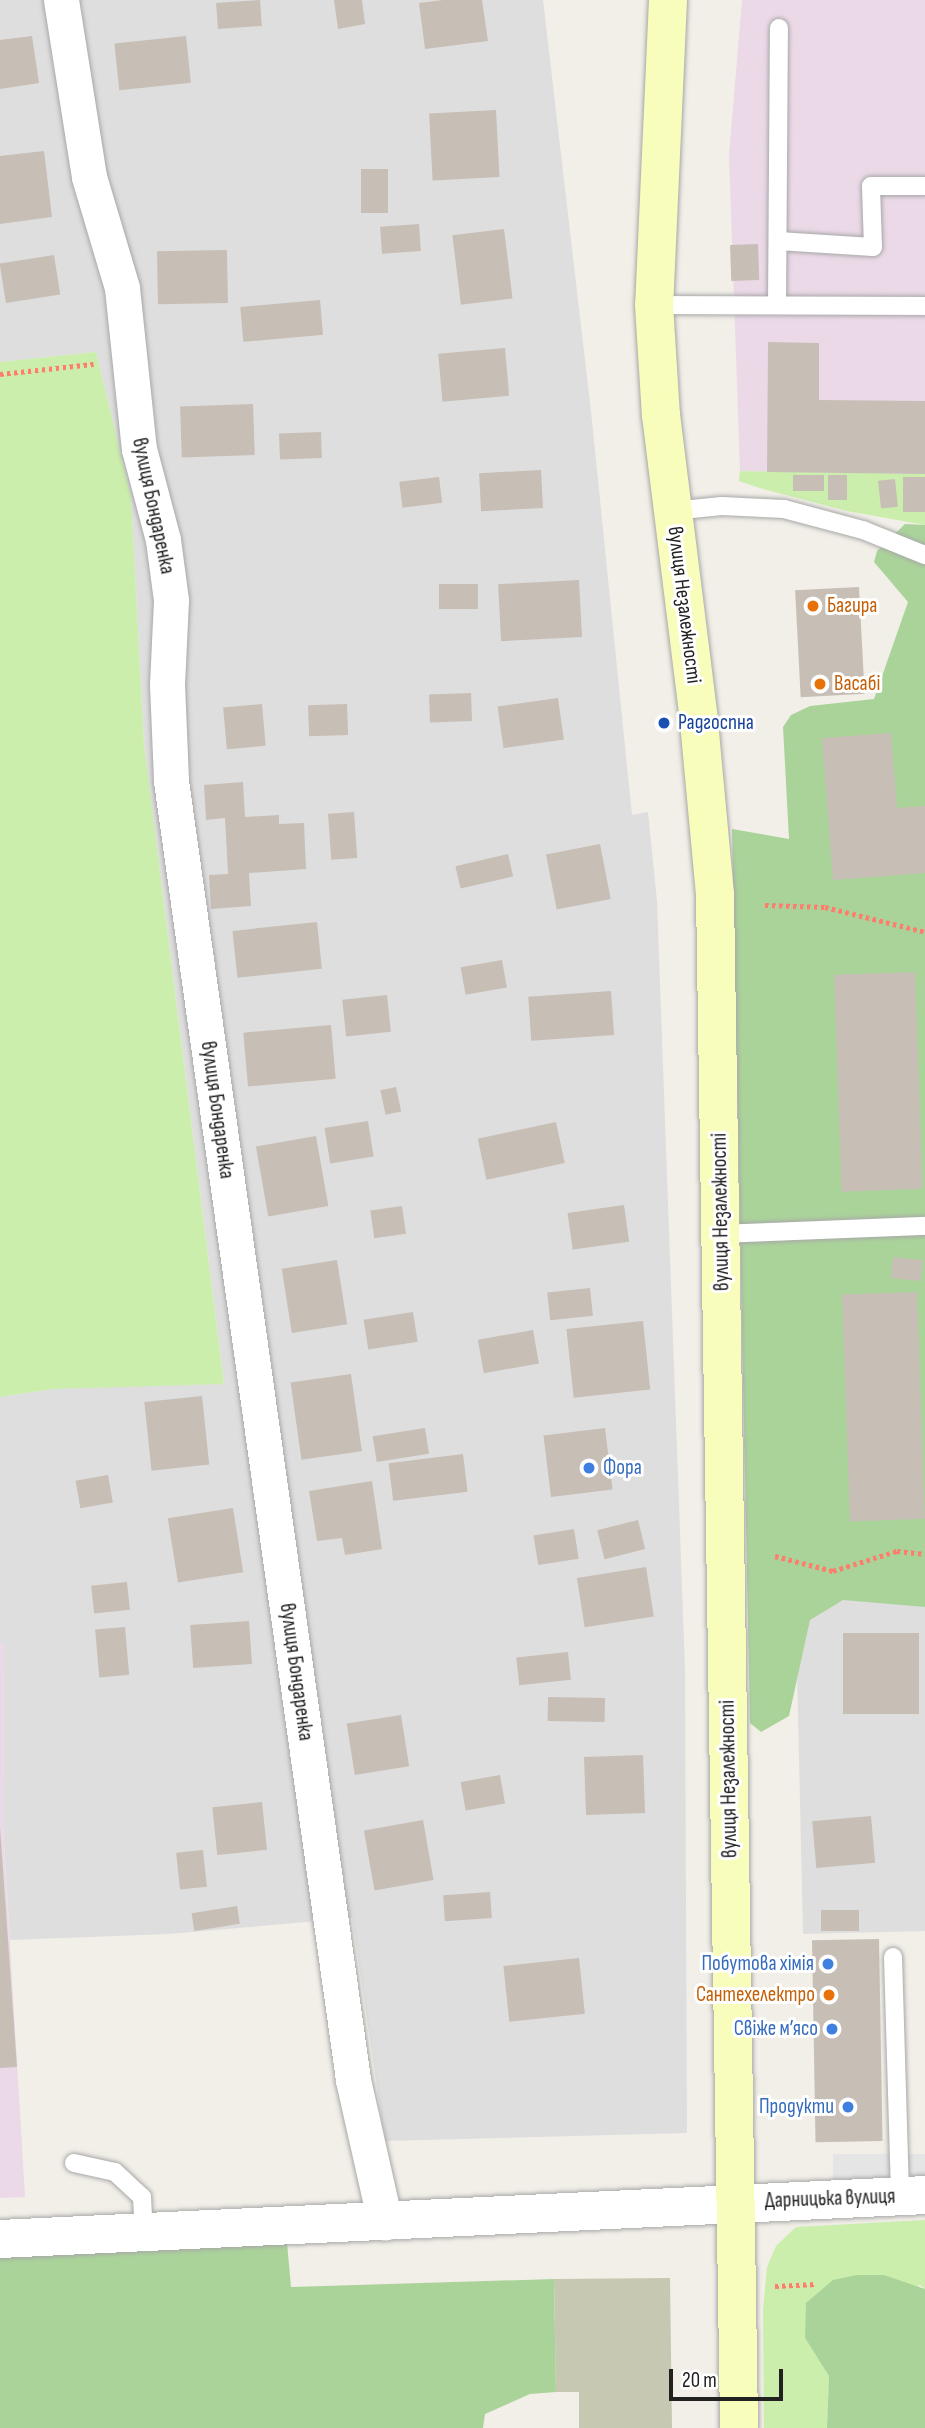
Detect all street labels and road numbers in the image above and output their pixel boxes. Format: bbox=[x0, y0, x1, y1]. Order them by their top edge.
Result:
street label: вулиця Бондаренка bbox=[126, 436, 180, 576]
street label: вулиця Незалежності bbox=[662, 525, 706, 685]
street label: вулиця Бондаренка bbox=[195, 1040, 239, 1180]
street label: вулиця Незалежності bbox=[707, 1133, 735, 1291]
street label: вулиця Бондаренка bbox=[274, 1602, 318, 1742]
street label: вулиця Незалежності bbox=[715, 1700, 743, 1858]
street label: Дарницька вулиця bbox=[764, 2184, 896, 2214]

